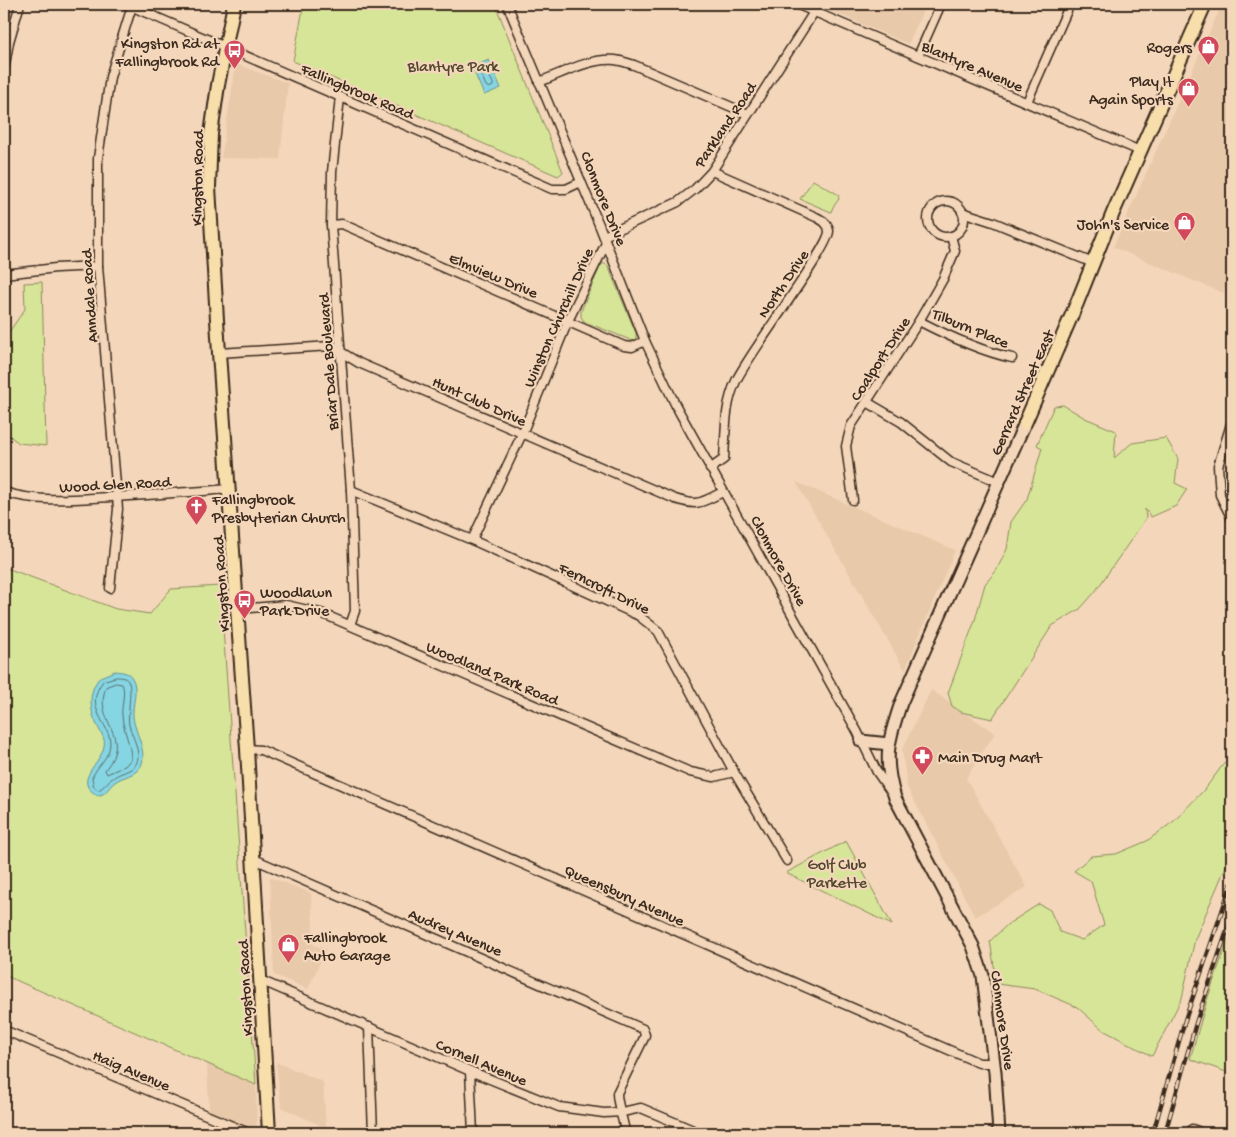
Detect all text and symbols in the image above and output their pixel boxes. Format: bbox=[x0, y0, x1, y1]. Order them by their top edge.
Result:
shop icon: Rogers bbox=[1196, 34, 1220, 65]
place label: Kingston Rd at Fallingbrook Rd bbox=[114, 36, 221, 73]
street label: Blantyre Avenue bbox=[917, 38, 1026, 98]
bus stop icon: Kingston Rd at Fallingbrook Rd bbox=[223, 39, 247, 70]
place label: Rogers bbox=[1146, 40, 1193, 59]
park label: Blantyre Park bbox=[407, 59, 500, 78]
street label: Fallingbrook Road bbox=[296, 60, 417, 126]
place label: Play It Again Sports bbox=[1089, 74, 1174, 111]
shop icon: Play It Again Sports bbox=[1177, 77, 1201, 108]
street label: Parkland Road bbox=[691, 78, 763, 173]
street label: Kingston Road bbox=[189, 128, 210, 226]
street label: Clonmore Drive bbox=[574, 149, 630, 250]
shop icon: John's Service bbox=[1173, 211, 1197, 242]
place label: John's Service bbox=[1077, 217, 1170, 236]
street label: Winston Churchill Drive bbox=[521, 245, 600, 391]
street label: Anndale Road bbox=[79, 247, 104, 343]
street label: North Drive bbox=[755, 247, 815, 323]
street label: Elmview Drive bbox=[445, 250, 541, 305]
street label: Briar Dale Boulevard bbox=[316, 291, 345, 432]
street label: Tilburn Place bbox=[928, 306, 1012, 355]
street label: Coalport Drive bbox=[848, 314, 917, 406]
street label: Gerrard Street East bbox=[988, 327, 1061, 459]
street label: Hunt Club Drive bbox=[428, 374, 529, 433]
street label: Wood Glen Road bbox=[59, 474, 173, 499]
place label: Fallingbrook Presbyterian Church bbox=[211, 492, 346, 529]
church icon: Fallingbrook Presbyterian Church bbox=[184, 495, 208, 526]
street label: Clonmore Drive bbox=[744, 513, 810, 611]
street label: Kingston Road bbox=[211, 534, 236, 632]
street label: Ferncroft Drive bbox=[554, 559, 653, 621]
place label: Woodlawn Park Drive bbox=[259, 585, 332, 622]
bus stop icon: Woodlawn Park Drive bbox=[232, 588, 256, 619]
street label: Woodland Park Road bbox=[423, 639, 562, 712]
pharmacy icon: Main Drug Mart bbox=[910, 744, 934, 775]
place label: Main Drug Mart bbox=[938, 750, 1043, 769]
park label: Golf Club Parkette bbox=[806, 857, 868, 894]
street label: Queensbury Avenue bbox=[560, 862, 687, 933]
street label: Audrey Avenue bbox=[405, 906, 505, 963]
place label: Fallingbrook Auto Garage bbox=[303, 930, 391, 967]
shop icon: Fallingbrook Auto Garage bbox=[276, 933, 300, 964]
street label: Kingston Road bbox=[235, 938, 259, 1036]
street label: Clonmore Drive bbox=[984, 969, 1017, 1072]
street label: Cornell Avenue bbox=[432, 1036, 530, 1092]
street label: Haig Avenue bbox=[89, 1047, 173, 1097]

